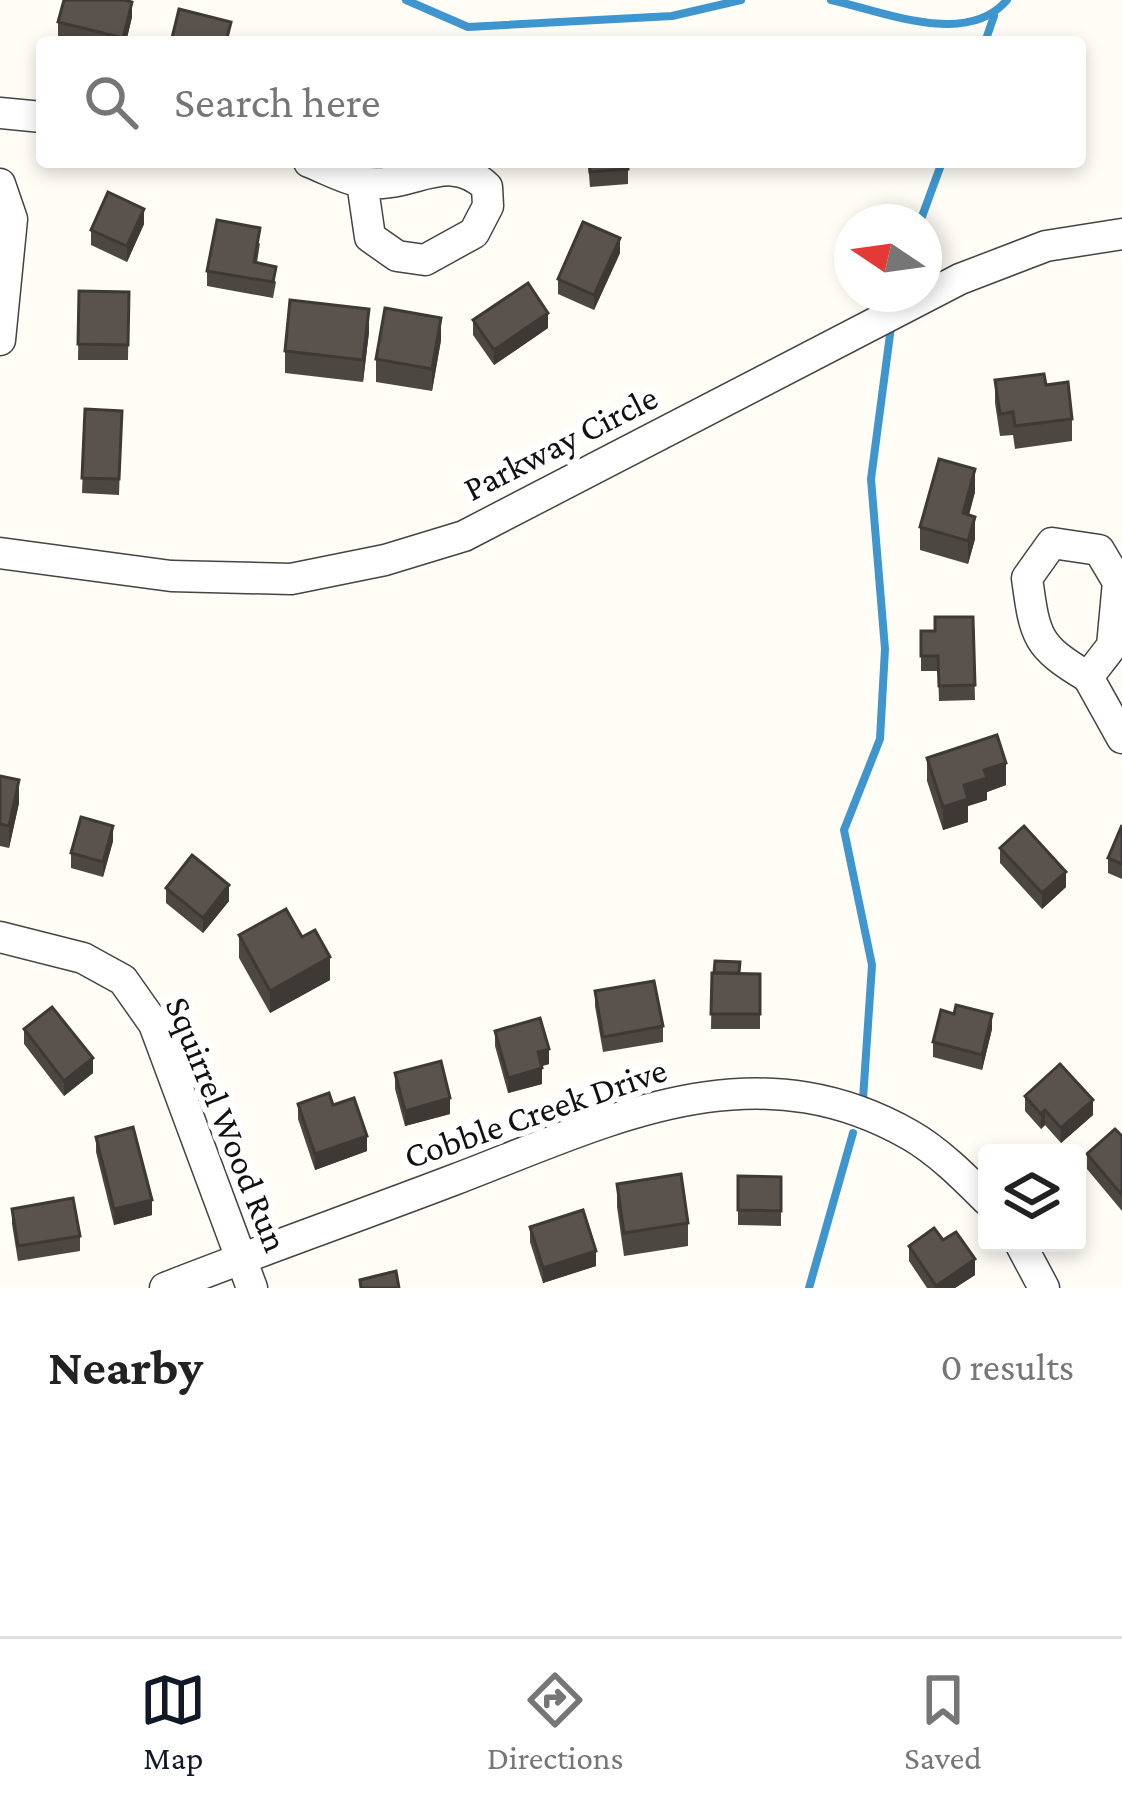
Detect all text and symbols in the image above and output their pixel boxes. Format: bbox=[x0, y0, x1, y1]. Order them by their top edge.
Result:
search box bbox=[36, 36, 1086, 168]
icon: search bbox=[78, 69, 144, 135]
text: Search here bbox=[174, 77, 381, 127]
north arrow bbox=[834, 204, 942, 312]
street label: Parkway Circle bbox=[457, 377, 664, 509]
street label: Squirrel Wood Run bbox=[158, 991, 296, 1258]
street label: Cobble Creek Drive bbox=[399, 1049, 672, 1177]
map controls bbox=[978, 1144, 1086, 1252]
button: layers bbox=[978, 1144, 1086, 1252]
text: Nearby bbox=[48, 1338, 203, 1395]
text: 0 results bbox=[940, 1345, 1074, 1388]
tab: Map bbox=[140, 1667, 206, 1776]
tab: Directions bbox=[487, 1667, 624, 1776]
tab: Saved bbox=[904, 1667, 982, 1776]

